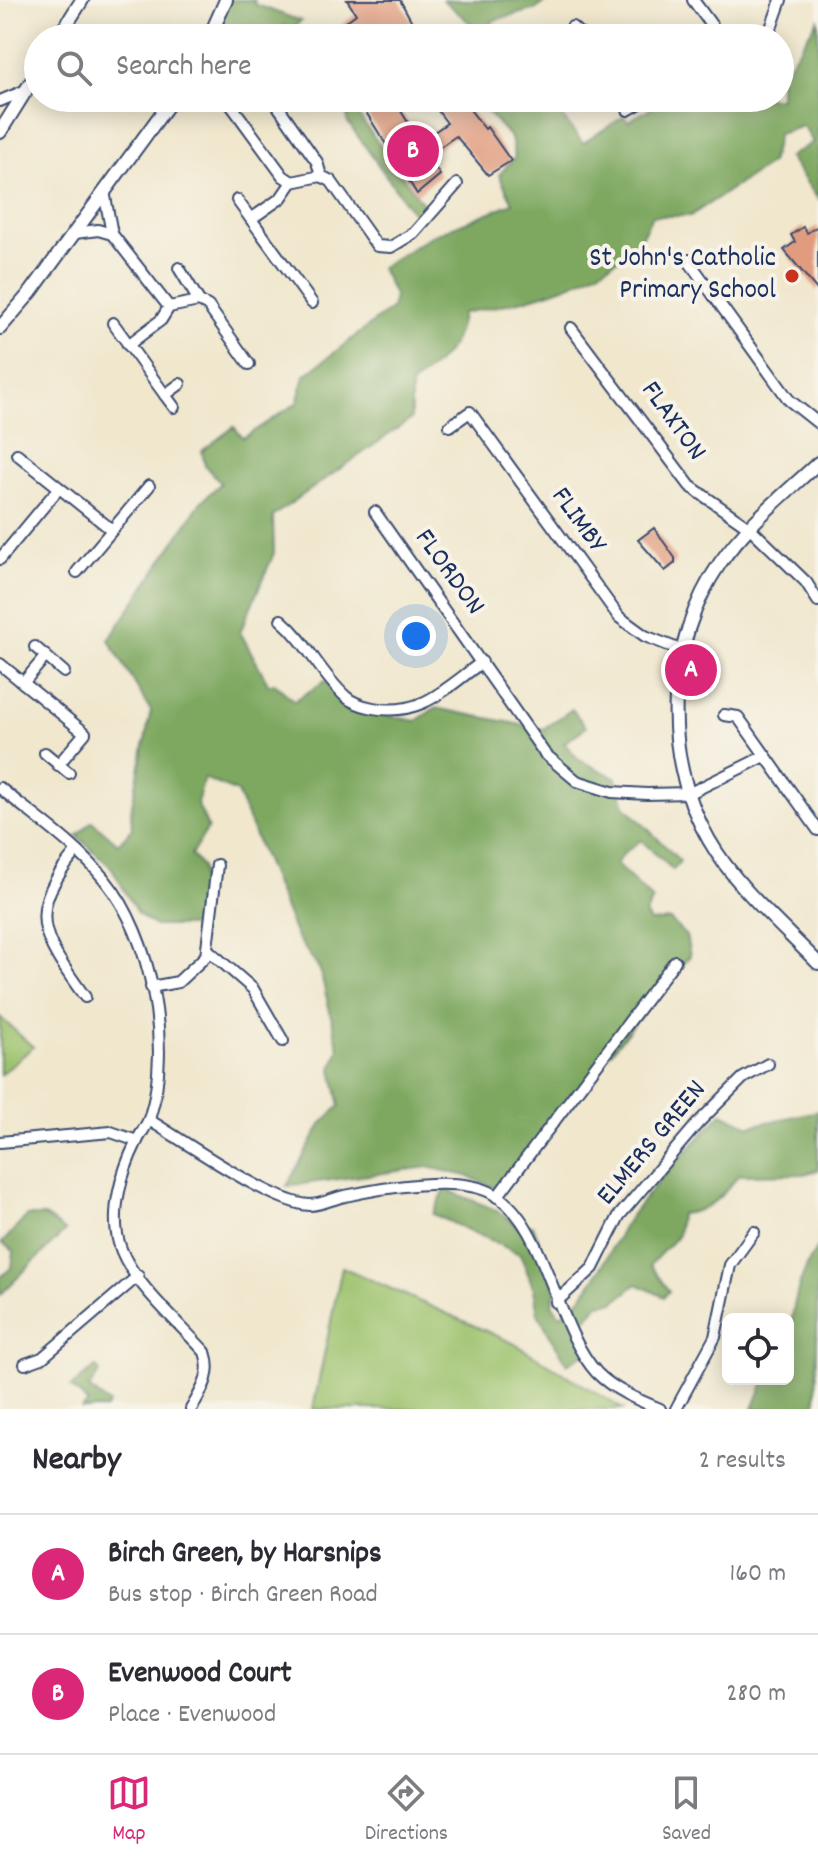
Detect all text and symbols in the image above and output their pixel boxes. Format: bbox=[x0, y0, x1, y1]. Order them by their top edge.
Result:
search box bbox=[24, 24, 794, 112]
icon: search bbox=[52, 46, 96, 90]
text: Search here bbox=[116, 47, 252, 90]
pin: B bbox=[387, 121, 439, 181]
place label: St John's Catholic Primary School bbox=[589, 240, 776, 312]
marker: St John's Catholic Primary School bbox=[783, 267, 801, 285]
street label: FLAXTON bbox=[629, 374, 715, 470]
street label: FLIMBY bbox=[539, 480, 615, 563]
street label: FLORDON bbox=[403, 522, 493, 624]
your location bbox=[396, 616, 436, 656]
pin: A bbox=[665, 640, 717, 700]
street label: ELMERS GREEN bbox=[589, 1073, 717, 1215]
map controls bbox=[722, 1313, 794, 1385]
button: locate bbox=[722, 1313, 794, 1385]
text: Nearby bbox=[32, 1437, 121, 1486]
text: 2 results bbox=[699, 1443, 786, 1480]
text: Birch Green, by Harsnips bbox=[108, 1534, 382, 1577]
text: A bbox=[51, 1556, 65, 1593]
text: 160 m bbox=[730, 1556, 786, 1593]
text: Bus stop · Birch Green Road bbox=[108, 1577, 378, 1614]
text: Evenwood Court bbox=[108, 1654, 291, 1697]
text: B bbox=[52, 1676, 64, 1713]
text: 280 m bbox=[726, 1676, 786, 1713]
text: Place · Evenwood bbox=[108, 1697, 276, 1734]
tab: Map bbox=[107, 1771, 151, 1850]
tab: Directions bbox=[365, 1771, 448, 1850]
tab: Saved bbox=[662, 1771, 711, 1850]

